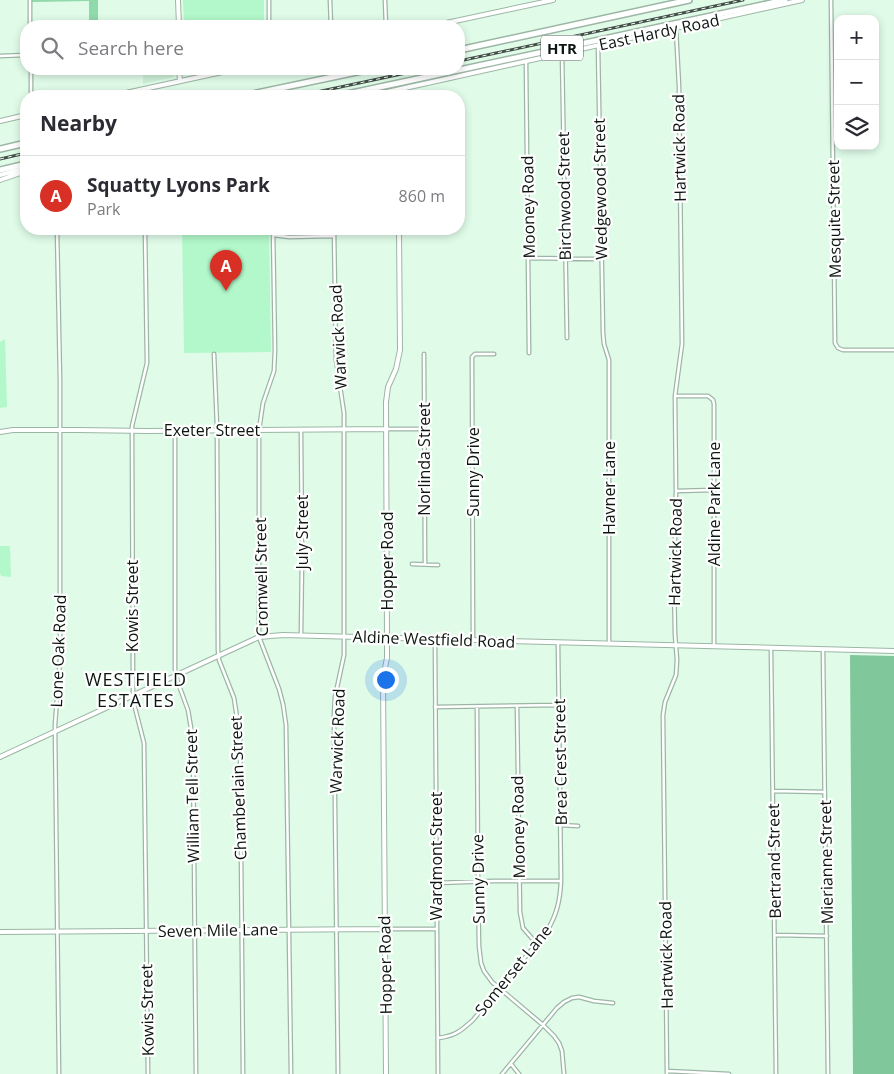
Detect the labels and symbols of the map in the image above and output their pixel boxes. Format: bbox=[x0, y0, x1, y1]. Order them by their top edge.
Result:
street label: East Hardy Road bbox=[597, 8, 721, 56]
road number: HTR bbox=[541, 36, 583, 60]
street label: Hartwick Road bbox=[667, 94, 691, 202]
street label: Wedgewood Street bbox=[588, 118, 612, 260]
street label: Birchwood Street bbox=[552, 131, 576, 261]
street label: Mooney Road bbox=[516, 155, 540, 259]
street label: Mesquite Street bbox=[822, 159, 846, 278]
pin: A bbox=[210, 250, 242, 291]
street label: Warwick Road bbox=[324, 284, 352, 390]
street label: Norlinda Street bbox=[413, 402, 435, 516]
street label: Exeter Street bbox=[164, 419, 260, 441]
street label: Sunny Drive bbox=[462, 427, 484, 517]
street label: Havner Lane bbox=[598, 441, 620, 535]
street label: Aldine Park Lane bbox=[703, 442, 725, 566]
street label: July Street bbox=[291, 494, 313, 572]
street label: Hartwick Road bbox=[663, 498, 687, 606]
street label: Hopper Road bbox=[376, 512, 398, 610]
street label: Cromwell Street bbox=[249, 517, 273, 637]
street label: Kowis Street bbox=[121, 560, 143, 652]
street label: Lone Oak Road bbox=[45, 594, 71, 708]
street label: Aldine Westfield Road bbox=[352, 625, 516, 653]
district label: WESTFIELD ESTATES bbox=[85, 667, 187, 712]
your location bbox=[373, 667, 399, 693]
street label: Warwick Road bbox=[324, 688, 350, 794]
street label: Brea Crest Street bbox=[548, 698, 572, 826]
street label: Chamberlain Street bbox=[224, 715, 252, 861]
street label: William Tell Street bbox=[180, 729, 204, 863]
street label: Mooney Road bbox=[506, 775, 530, 879]
street label: Wardmont Street bbox=[425, 791, 447, 920]
street label: Mierianne Street bbox=[814, 799, 838, 924]
street label: Bertrand Street bbox=[762, 803, 786, 919]
street label: Sunny Drive bbox=[466, 834, 490, 924]
street label: Hartwick Road bbox=[654, 901, 678, 1009]
street label: Hopper Road bbox=[373, 915, 397, 1015]
street label: Seven Mile Lane bbox=[158, 918, 278, 942]
street label: Somerset Lane bbox=[469, 920, 557, 1020]
street label: Kowis Street bbox=[135, 963, 159, 1056]

